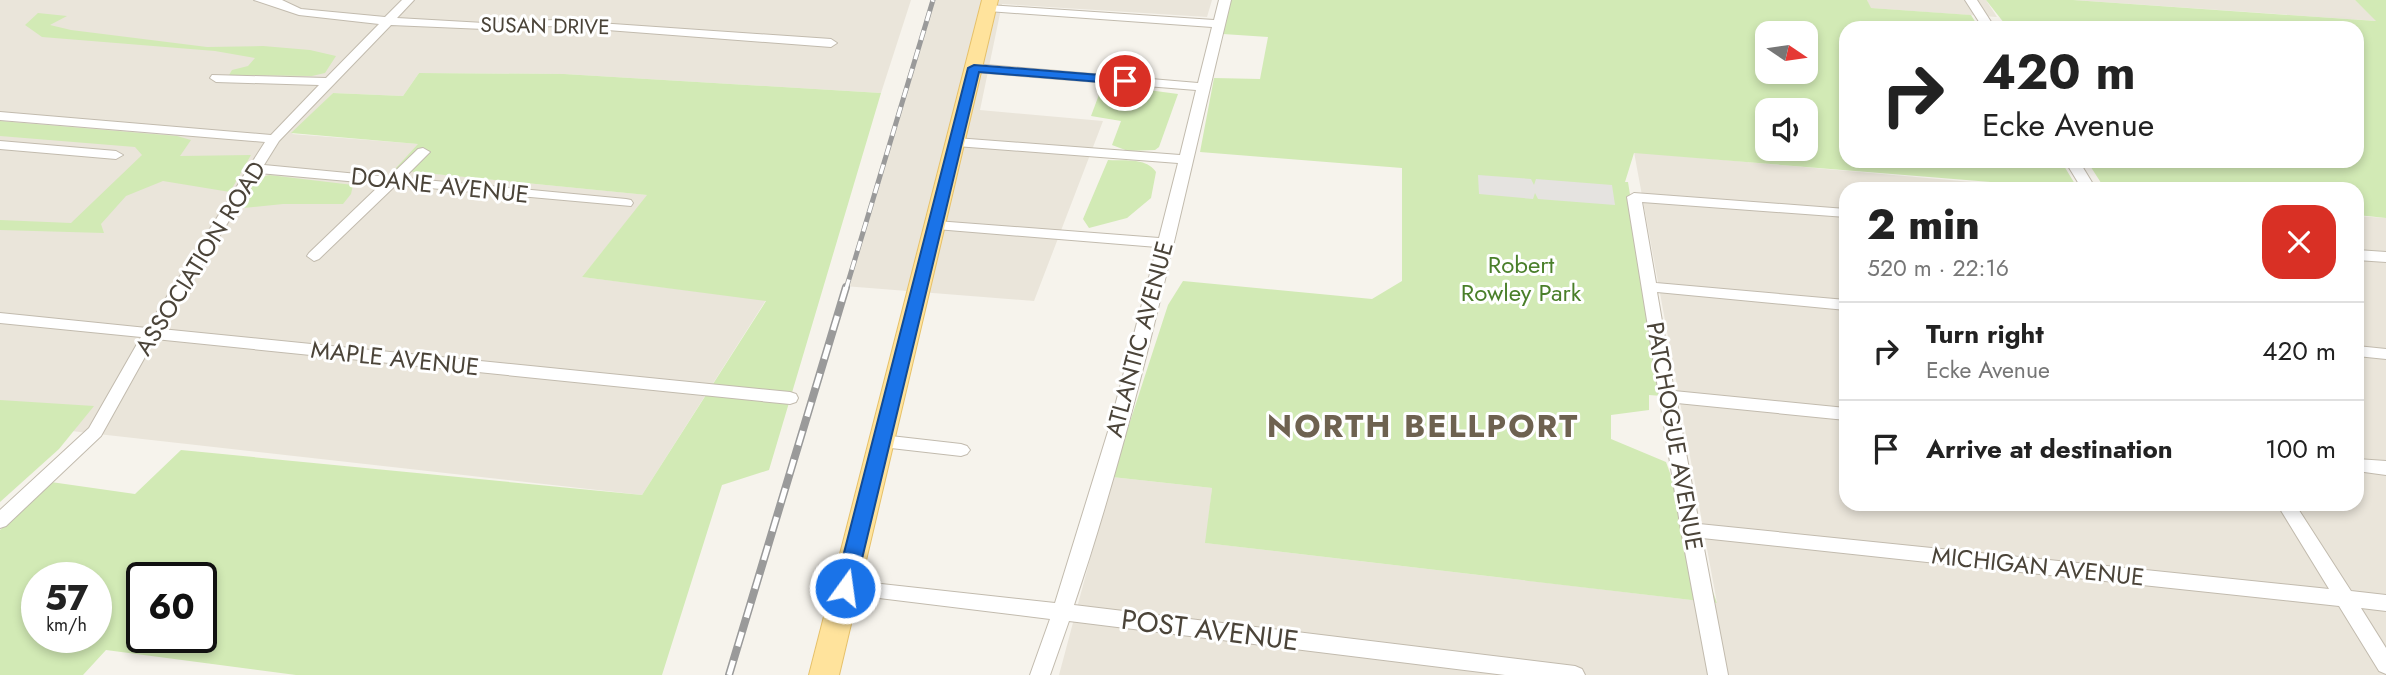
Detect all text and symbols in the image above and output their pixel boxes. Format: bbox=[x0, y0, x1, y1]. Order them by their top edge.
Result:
street label: SUSAN DRIVE bbox=[480, 10, 610, 42]
north arrow bbox=[1755, 21, 1818, 84]
map controls bbox=[1755, 21, 1818, 161]
text: 420 m bbox=[1982, 37, 2136, 107]
icon: right bbox=[1867, 49, 1958, 140]
pin bbox=[1095, 51, 1155, 111]
icon: arrive bbox=[1106, 62, 1144, 100]
button: sound bbox=[1755, 98, 1818, 161]
text: Ecke Avenue bbox=[1982, 102, 2154, 148]
street label: ASSOCIATION ROAD bbox=[126, 154, 274, 362]
street label: DOANE AVENUE bbox=[349, 158, 531, 212]
text: 2 min bbox=[1867, 194, 1980, 255]
button: close bbox=[2262, 205, 2336, 279]
street label: ATLANTIC AVENUE bbox=[1096, 237, 1182, 441]
park label: Robert Rowley Park bbox=[1461, 247, 1582, 310]
text: 520 m · 22:16 bbox=[1867, 251, 2009, 285]
text: Turn right bbox=[1926, 315, 2044, 353]
street label: PATCHOGUE AVENUE bbox=[1638, 319, 1712, 553]
street label: MAPLE AVENUE bbox=[309, 332, 481, 384]
icon: right bbox=[1867, 332, 1905, 370]
text: 420 m bbox=[2262, 332, 2336, 370]
text: Ecke Avenue bbox=[1926, 353, 2050, 387]
district label: NORTH BELLPORT bbox=[1267, 403, 1579, 449]
icon: arrive bbox=[1867, 430, 1905, 468]
text: Arrive at destination bbox=[1926, 430, 2173, 468]
text: 100 m bbox=[2265, 430, 2336, 468]
street label: MICHIGAN AVENUE bbox=[1930, 537, 2146, 595]
position arrow bbox=[808, 551, 882, 625]
speed limit sign: 60 bbox=[126, 562, 217, 653]
text: 57 bbox=[45, 573, 88, 623]
street label: POST AVENUE bbox=[1119, 599, 1301, 661]
text: km/h bbox=[46, 612, 87, 638]

